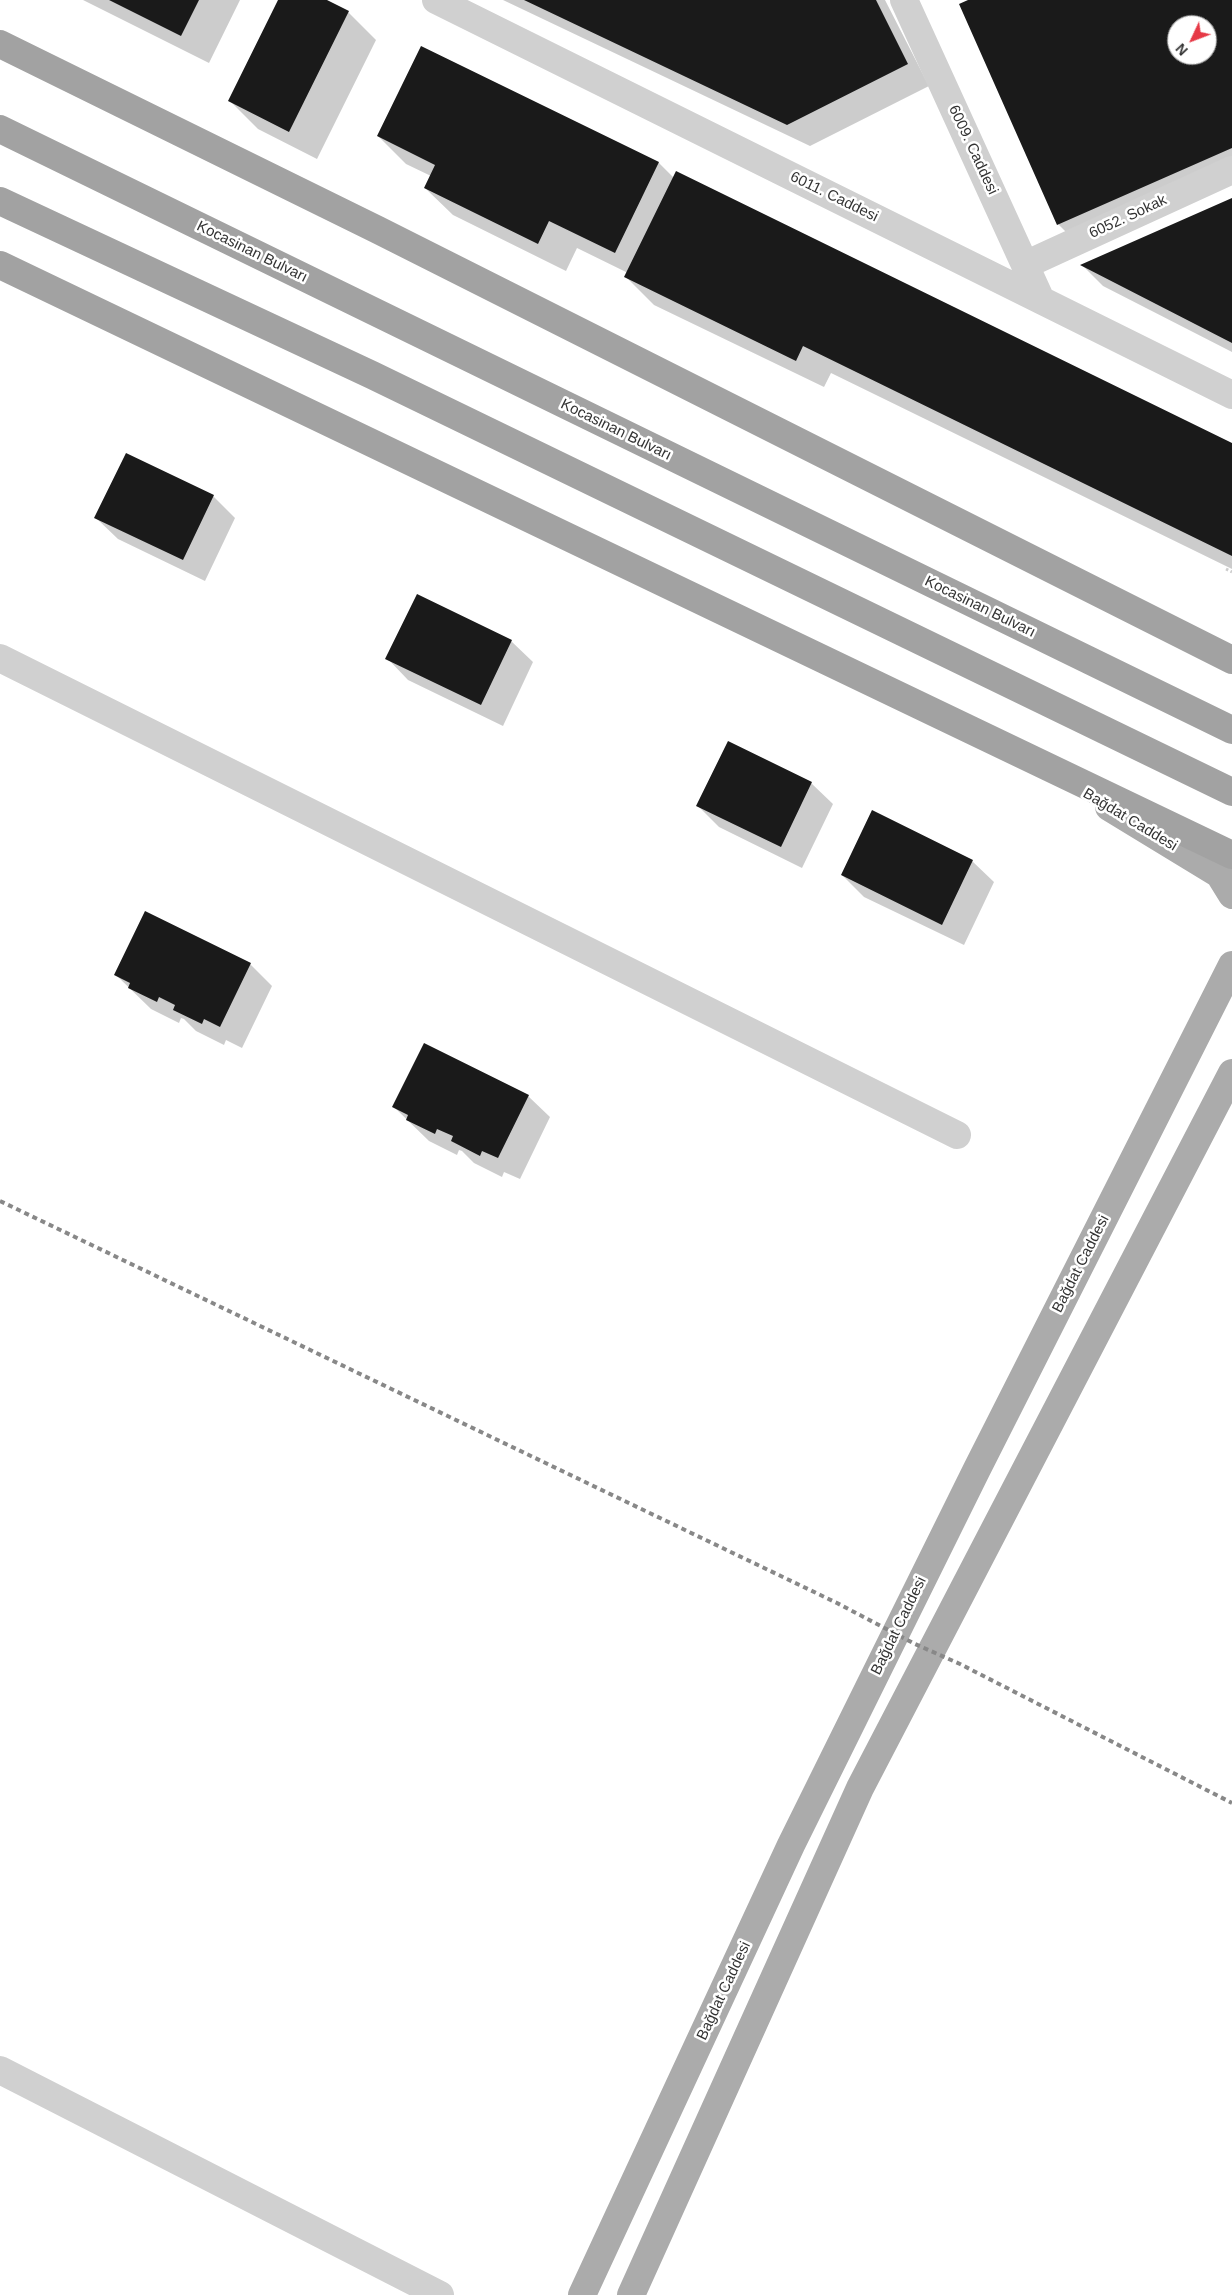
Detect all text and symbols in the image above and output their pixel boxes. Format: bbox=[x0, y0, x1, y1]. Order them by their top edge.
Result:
north arrow bbox=[1167, 15, 1217, 65]
text: N bbox=[1172, 40, 1191, 59]
street label: 6009. Caddesi bbox=[944, 102, 1002, 198]
street label: 6011. Caddesi bbox=[787, 168, 881, 226]
street label: 6052. Sokak bbox=[1086, 191, 1170, 243]
street label: Kocasinan Bulvarı bbox=[194, 217, 310, 287]
street label: Kocasinan Bulvarı bbox=[558, 395, 674, 465]
street label: Kocasinan Bulvarı bbox=[922, 572, 1038, 642]
street label: Bağdat Caddesi bbox=[1080, 785, 1180, 855]
street label: Bağdat Caddesi bbox=[1049, 1212, 1113, 1316]
street label: Bağdat Caddesi bbox=[868, 1574, 930, 1678]
street label: Bağdat Caddesi bbox=[693, 1939, 755, 2043]

